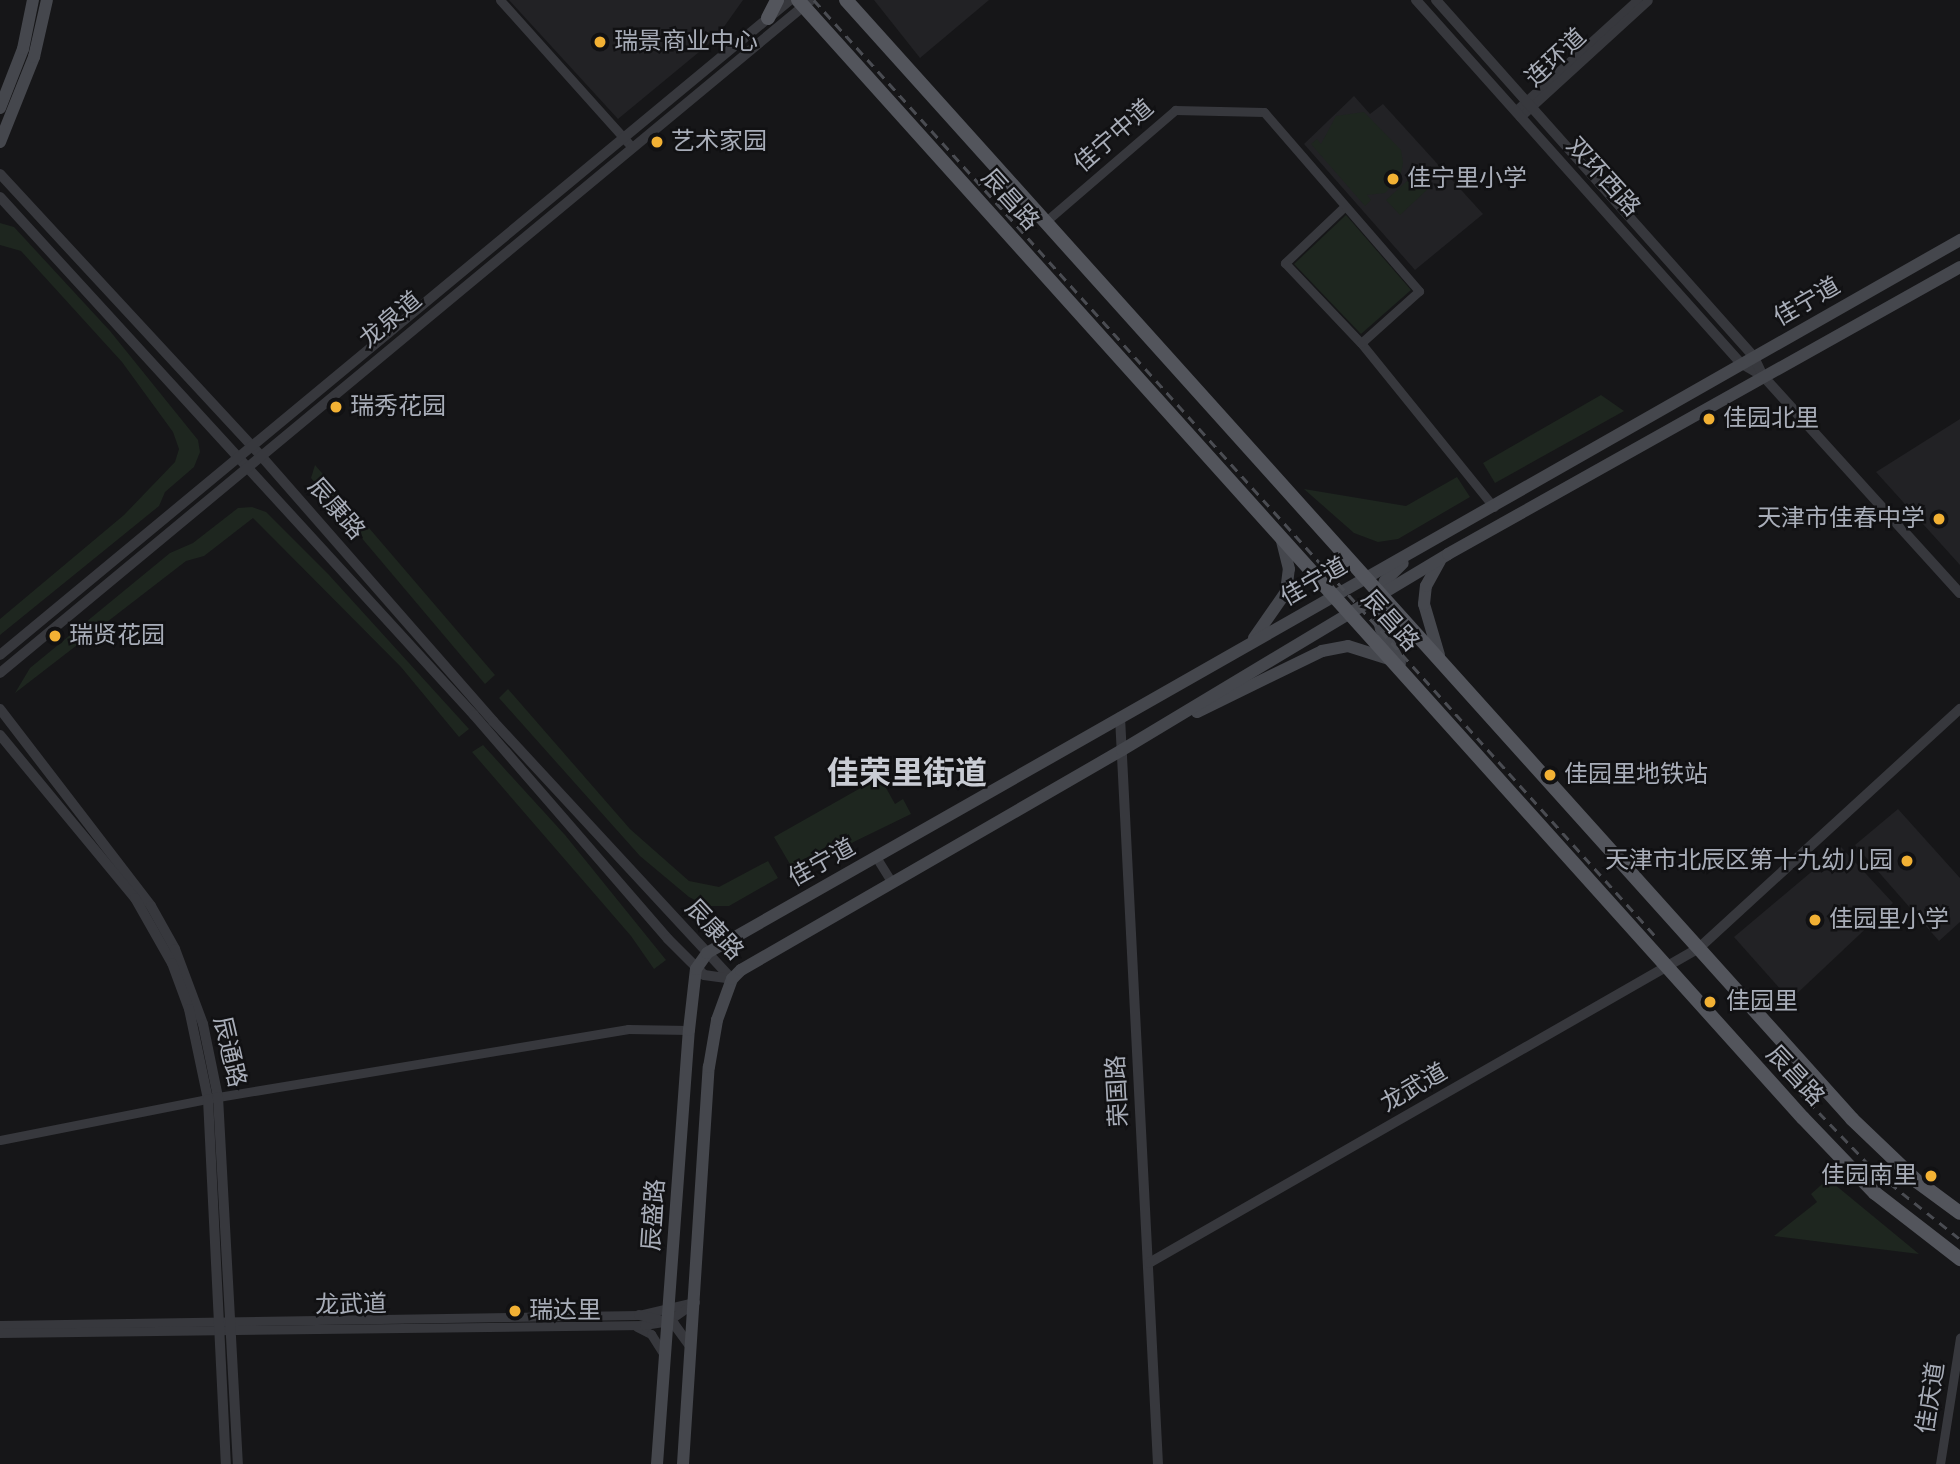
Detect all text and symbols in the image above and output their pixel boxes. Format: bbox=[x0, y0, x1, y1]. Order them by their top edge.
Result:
street label: 连环道 bbox=[1520, 23, 1592, 93]
place label: 瑞景商业中心 bbox=[614, 28, 758, 56]
marker: 瑞景商业中心 bbox=[592, 34, 608, 50]
street label: 佳宁中道 bbox=[1068, 94, 1160, 178]
place label: 艺术家园 bbox=[671, 128, 767, 156]
street label: 双环西路 bbox=[1560, 132, 1646, 222]
marker: 艺术家园 bbox=[649, 134, 665, 150]
street label: 辰昌路 bbox=[975, 164, 1045, 236]
place label: 佳宁里小学 bbox=[1407, 165, 1527, 193]
marker: 佳宁里小学 bbox=[1385, 171, 1401, 187]
street label: 佳宁道 bbox=[1769, 272, 1845, 332]
street label: 龙泉道 bbox=[354, 286, 428, 354]
place label: 瑞秀花园 bbox=[350, 393, 446, 421]
marker: 瑞秀花园 bbox=[328, 399, 344, 415]
place label: 佳园北里 bbox=[1723, 405, 1819, 433]
marker: 佳园北里 bbox=[1701, 411, 1717, 427]
street label: 辰康路 bbox=[302, 472, 370, 546]
place label: 天津市佳春中学 bbox=[1757, 505, 1925, 533]
marker: 天津市佳春中学 bbox=[1931, 511, 1947, 527]
street label: 佳宁道 bbox=[1276, 552, 1352, 612]
street label: 辰昌路 bbox=[1355, 585, 1425, 657]
place label: 瑞贤花园 bbox=[69, 622, 165, 650]
marker: 瑞贤花园 bbox=[47, 628, 63, 644]
district label: 佳荣里街道 bbox=[827, 754, 987, 792]
place label: 佳园里地铁站 bbox=[1564, 761, 1708, 789]
marker: 佳园里地铁站 bbox=[1542, 767, 1558, 783]
street label: 佳宁道 bbox=[784, 833, 860, 893]
place label: 天津市北辰区第十九幼儿园 bbox=[1605, 847, 1893, 875]
marker: 天津市北辰区第十九幼儿园 bbox=[1899, 853, 1915, 869]
street label: 辰康路 bbox=[679, 894, 749, 966]
place label: 佳园里小学 bbox=[1829, 906, 1949, 934]
marker: 佳园里小学 bbox=[1807, 912, 1823, 928]
place label: 佳园里 bbox=[1726, 988, 1798, 1016]
marker: 佳园里 bbox=[1700, 992, 1720, 1012]
street label: 辰通路 bbox=[207, 1014, 251, 1090]
street label: 辰昌路 bbox=[1760, 1040, 1830, 1112]
street label: 荣国路 bbox=[1102, 1054, 1134, 1128]
street label: 龙武道 bbox=[1376, 1058, 1452, 1118]
place label: 佳园南里 bbox=[1821, 1162, 1917, 1190]
marker: 佳园南里 bbox=[1923, 1168, 1939, 1184]
street label: 辰盛路 bbox=[637, 1178, 671, 1252]
street label: 龙武道 bbox=[315, 1290, 387, 1320]
place label: 瑞达里 bbox=[529, 1297, 601, 1325]
marker: 瑞达里 bbox=[507, 1303, 523, 1319]
street label: 佳庆道 bbox=[1911, 1360, 1951, 1436]

